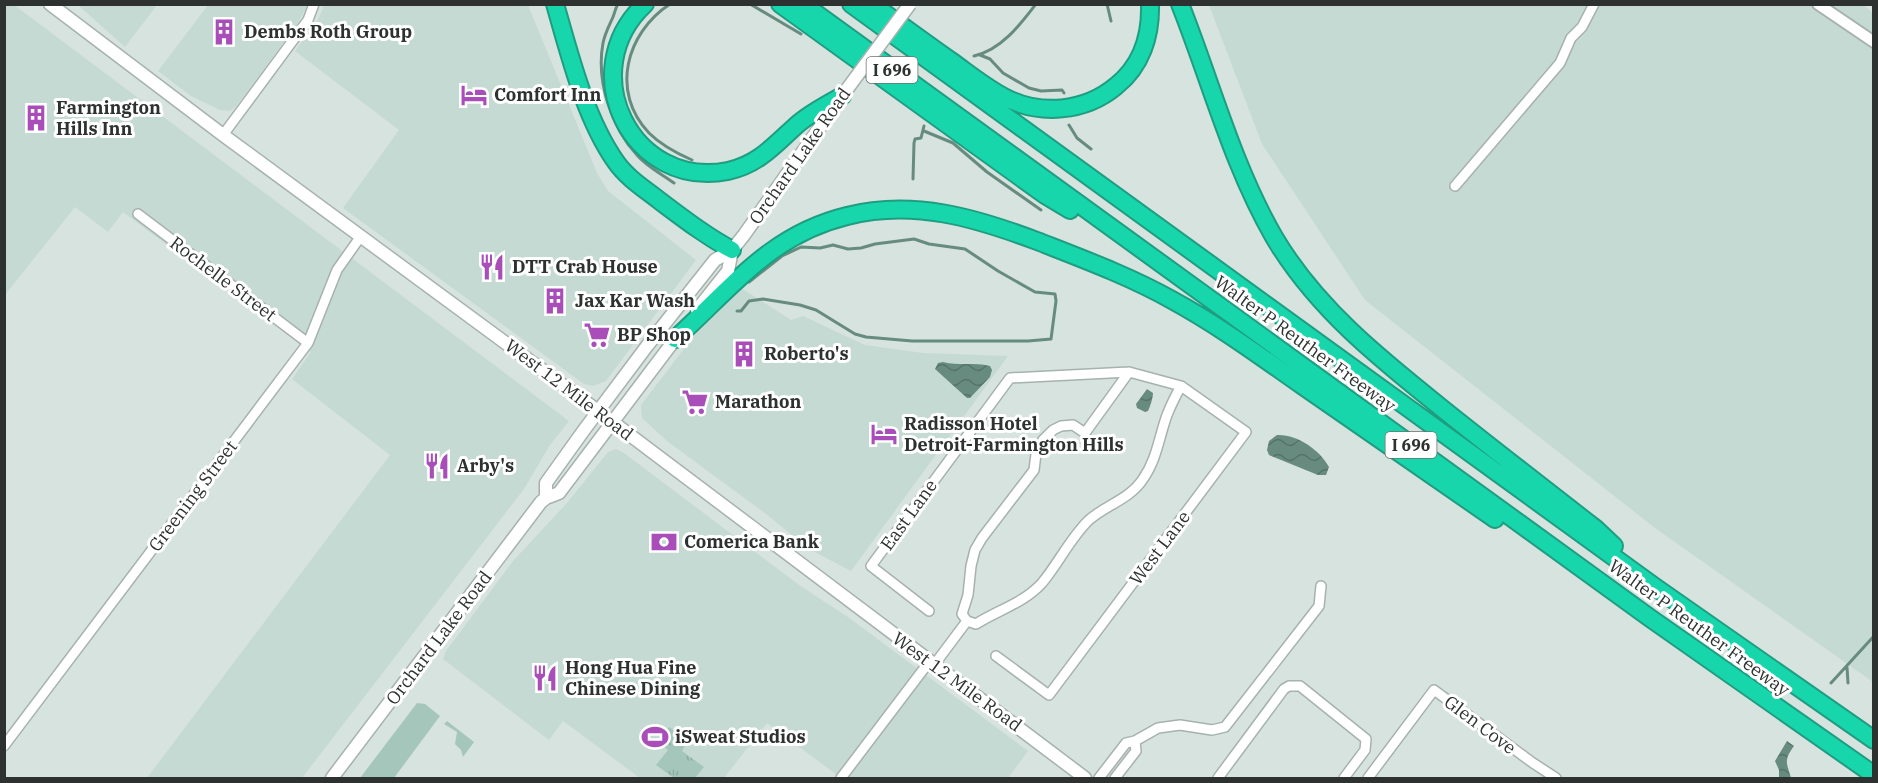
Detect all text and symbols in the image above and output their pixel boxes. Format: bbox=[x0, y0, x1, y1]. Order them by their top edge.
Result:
building icon: Dembs Roth Group bbox=[209, 17, 239, 47]
place label: Dembs Roth Group bbox=[244, 20, 412, 43]
road number: I 696 bbox=[866, 57, 918, 83]
hotel icon: Comfort Inn bbox=[459, 80, 489, 110]
place label: Comfort Inn bbox=[494, 83, 602, 106]
street label: Orchard Lake Road bbox=[744, 83, 855, 229]
place label: Farmington Hills Inn bbox=[56, 96, 161, 140]
building icon: Farmington Hills Inn bbox=[21, 103, 51, 133]
street label: Rochelle Street bbox=[165, 231, 281, 326]
restaurant icon: DTT Crab House bbox=[477, 252, 507, 282]
place label: DTT Crab House bbox=[512, 255, 658, 278]
street label: Walter P Reuther Freeway bbox=[1210, 270, 1401, 417]
building icon: Jax Kar Wash bbox=[540, 286, 570, 316]
place label: Jax Kar Wash bbox=[575, 289, 695, 312]
supermarket icon: BP Shop bbox=[582, 320, 612, 350]
place label: BP Shop bbox=[617, 323, 691, 346]
street label: West 12 Mile Road bbox=[501, 334, 638, 445]
building icon: Roberto's bbox=[729, 339, 759, 369]
place label: Roberto's bbox=[764, 342, 849, 365]
supermarket icon: Marathon bbox=[680, 387, 710, 417]
place label: Marathon bbox=[715, 390, 801, 413]
place label: Radisson Hotel Detroit-Farmington Hills bbox=[904, 412, 1124, 456]
hotel icon: Radisson Hotel Detroit-Farmington Hills bbox=[869, 419, 899, 449]
road number: I 696 bbox=[1386, 432, 1436, 458]
street label: Greening Street bbox=[143, 435, 242, 556]
restaurant icon: Arby's bbox=[422, 451, 452, 481]
place label: Arby's bbox=[457, 454, 514, 477]
street label: East Lane bbox=[875, 475, 942, 555]
street label: West Lane bbox=[1124, 506, 1195, 589]
bank icon: Comerica Bank bbox=[649, 527, 679, 557]
place label: Comerica Bank bbox=[684, 530, 820, 553]
street label: Walter P Reuther Freeway bbox=[1604, 554, 1795, 701]
street label: Orchard Lake Road bbox=[381, 566, 497, 709]
street label: West 12 Mile Road bbox=[888, 627, 1027, 736]
place label: Hong Hua Fine Chinese Dining bbox=[565, 656, 701, 700]
restaurant icon: Hong Hua Fine Chinese Dining bbox=[530, 663, 560, 693]
street label: Glen Cove bbox=[1440, 690, 1521, 759]
sports icon: iSweat Studios bbox=[640, 722, 670, 752]
place label: iSweat Studios bbox=[675, 725, 806, 748]

